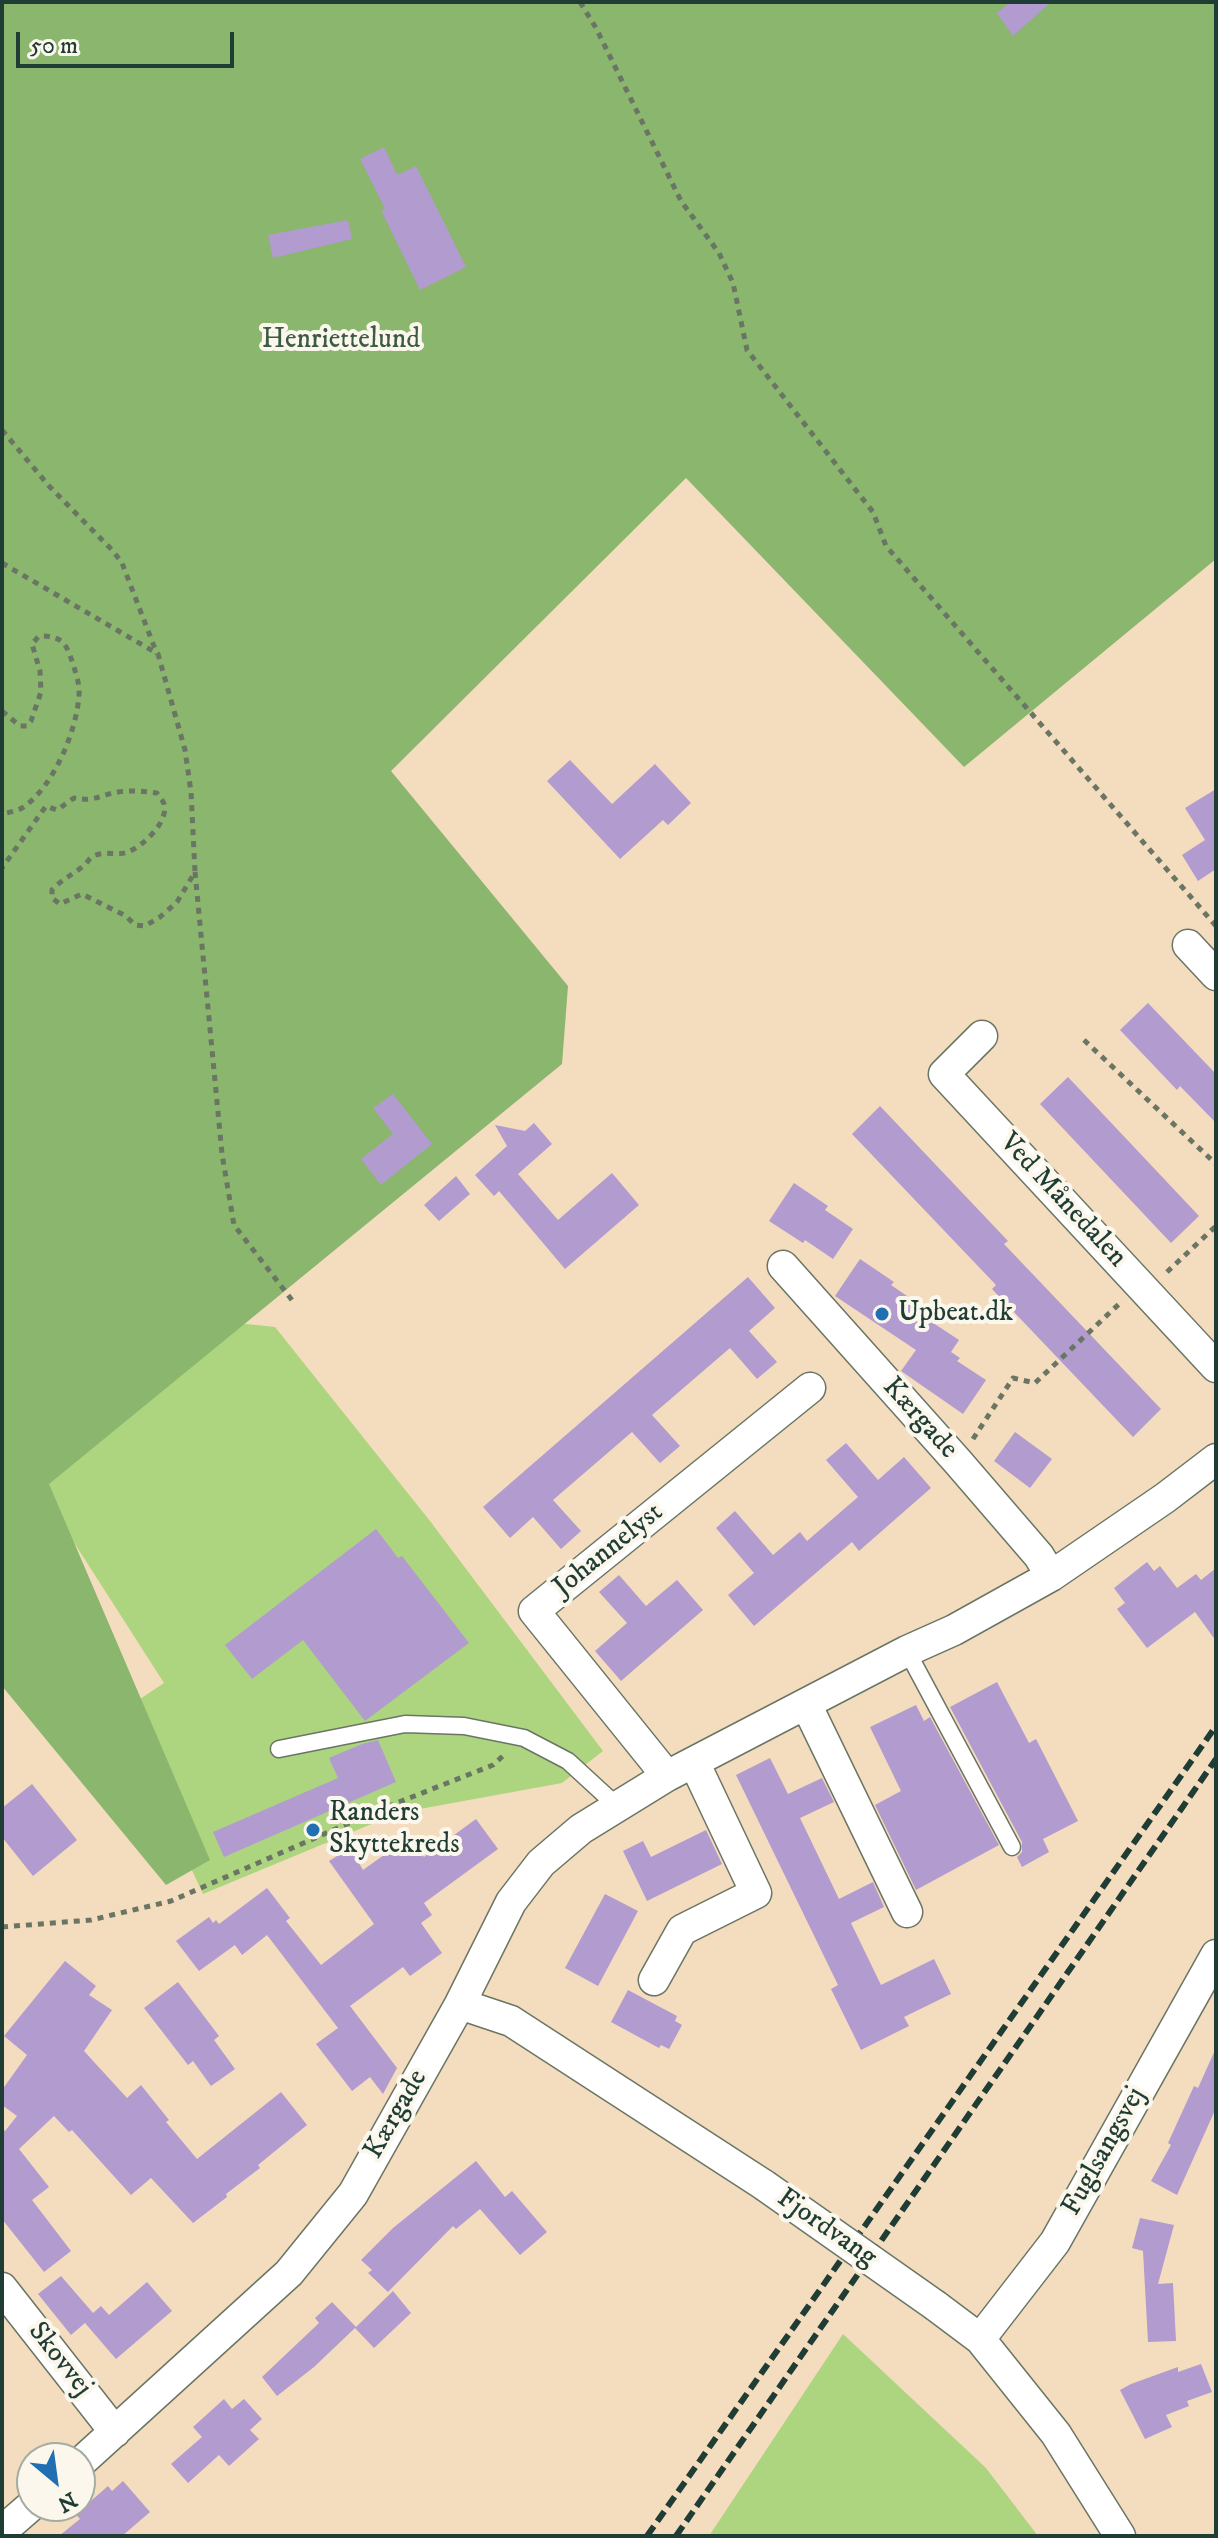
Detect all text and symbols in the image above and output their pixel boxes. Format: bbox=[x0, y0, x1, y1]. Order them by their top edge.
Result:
scale bar bbox=[20, 16, 238, 66]
text: 50 m bbox=[30, 31, 78, 61]
park label: Henriettelund bbox=[262, 324, 420, 358]
street label: Ved Månedalen bbox=[991, 1127, 1133, 1275]
place label: Upbeat.dk bbox=[898, 1297, 1013, 1331]
marker: Upbeat.dk bbox=[873, 1305, 891, 1323]
street label: Kærgade bbox=[874, 1372, 964, 1466]
street label: Johannelyst bbox=[547, 1497, 671, 1605]
place label: Randers Skyttekreds bbox=[329, 1797, 460, 1863]
marker: Randers Skyttekreds bbox=[304, 1821, 322, 1839]
street label: Kærgade bbox=[358, 2064, 436, 2166]
street label: Fuglsangsvej bbox=[1056, 2082, 1154, 2222]
street label: Fjordvang bbox=[770, 2183, 882, 2275]
street label: Skovvej bbox=[20, 2316, 98, 2404]
north arrow bbox=[16, 2442, 96, 2522]
text: N bbox=[52, 2485, 81, 2518]

